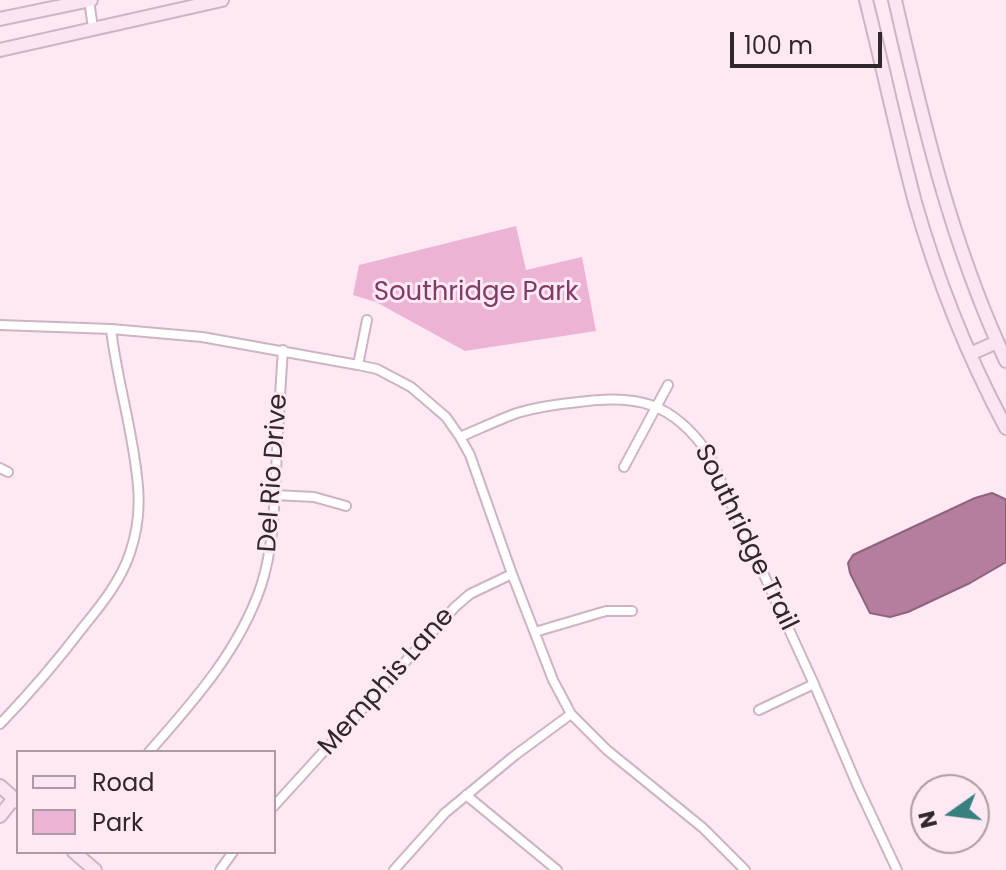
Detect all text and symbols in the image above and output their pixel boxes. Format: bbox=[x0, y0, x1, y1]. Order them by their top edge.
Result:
scale bar bbox=[734, 16, 886, 66]
text: 100 m bbox=[744, 29, 813, 62]
park label: Southridge Park bbox=[374, 277, 578, 309]
street label: Del Rio Drive bbox=[253, 393, 295, 553]
street label: Southridge Trail bbox=[686, 440, 804, 636]
street label: Memphis Lane bbox=[313, 602, 461, 762]
legend bbox=[16, 750, 276, 854]
text: Road bbox=[92, 766, 154, 799]
north arrow bbox=[910, 774, 990, 854]
text: Park bbox=[92, 806, 143, 839]
text: N bbox=[911, 808, 945, 831]

